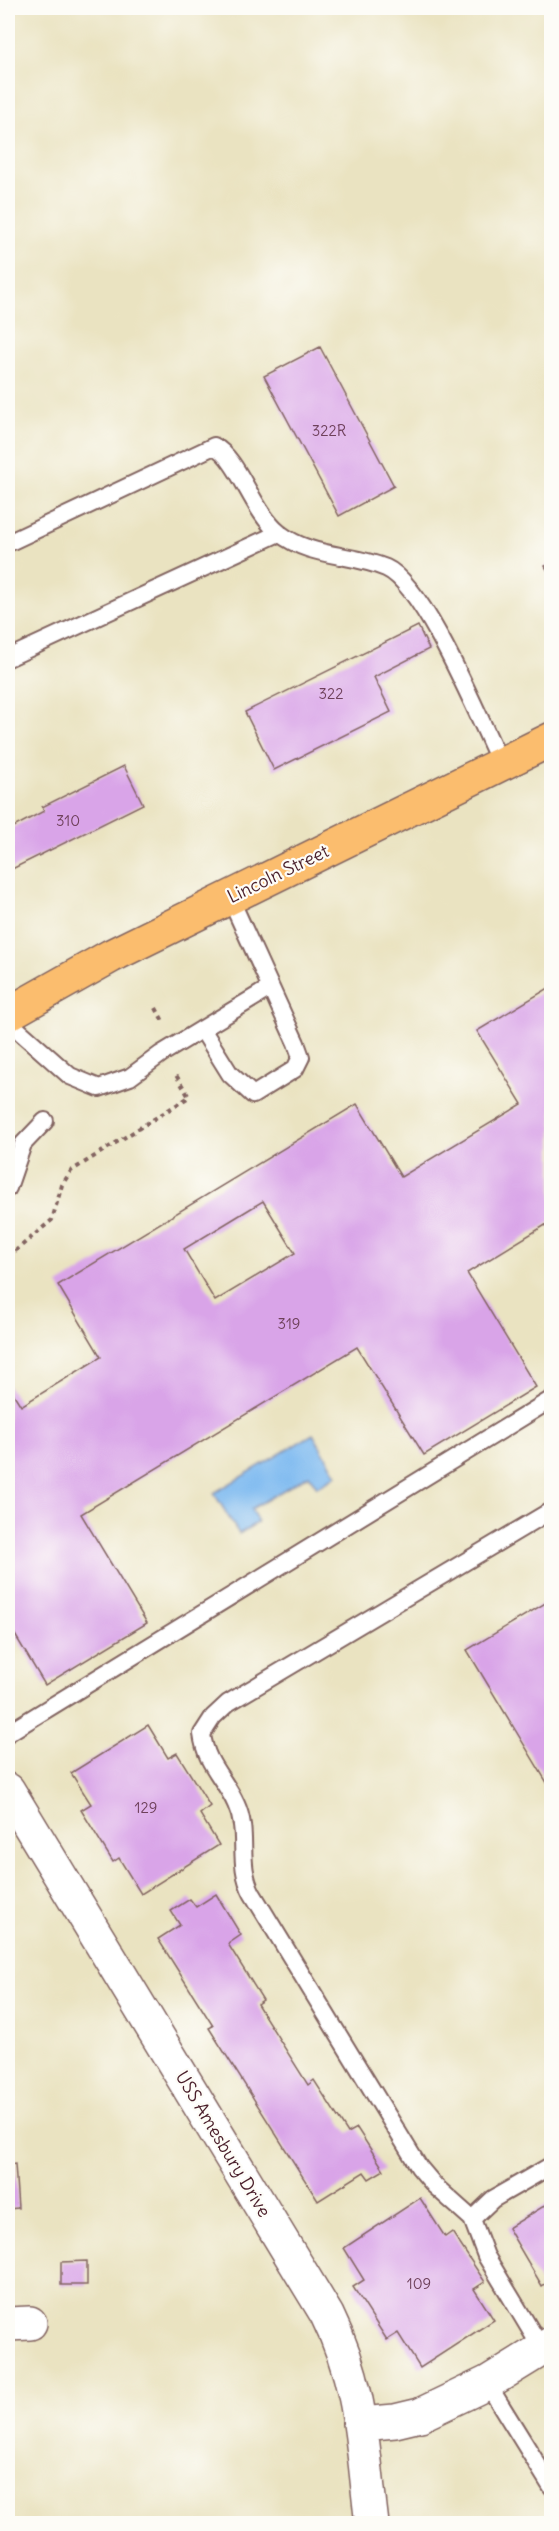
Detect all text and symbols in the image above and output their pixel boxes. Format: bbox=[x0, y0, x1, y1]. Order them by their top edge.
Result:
house number: 322R bbox=[312, 421, 347, 440]
house number: 322 bbox=[319, 684, 343, 703]
house number: 310 bbox=[56, 811, 80, 830]
street label: Lincoln Street bbox=[223, 839, 332, 908]
house number: 319 bbox=[278, 1314, 300, 1333]
house number: 129 bbox=[135, 1798, 157, 1817]
street label: USS Amesbury Drive bbox=[171, 2066, 276, 2221]
house number: 109 bbox=[407, 2274, 431, 2293]

